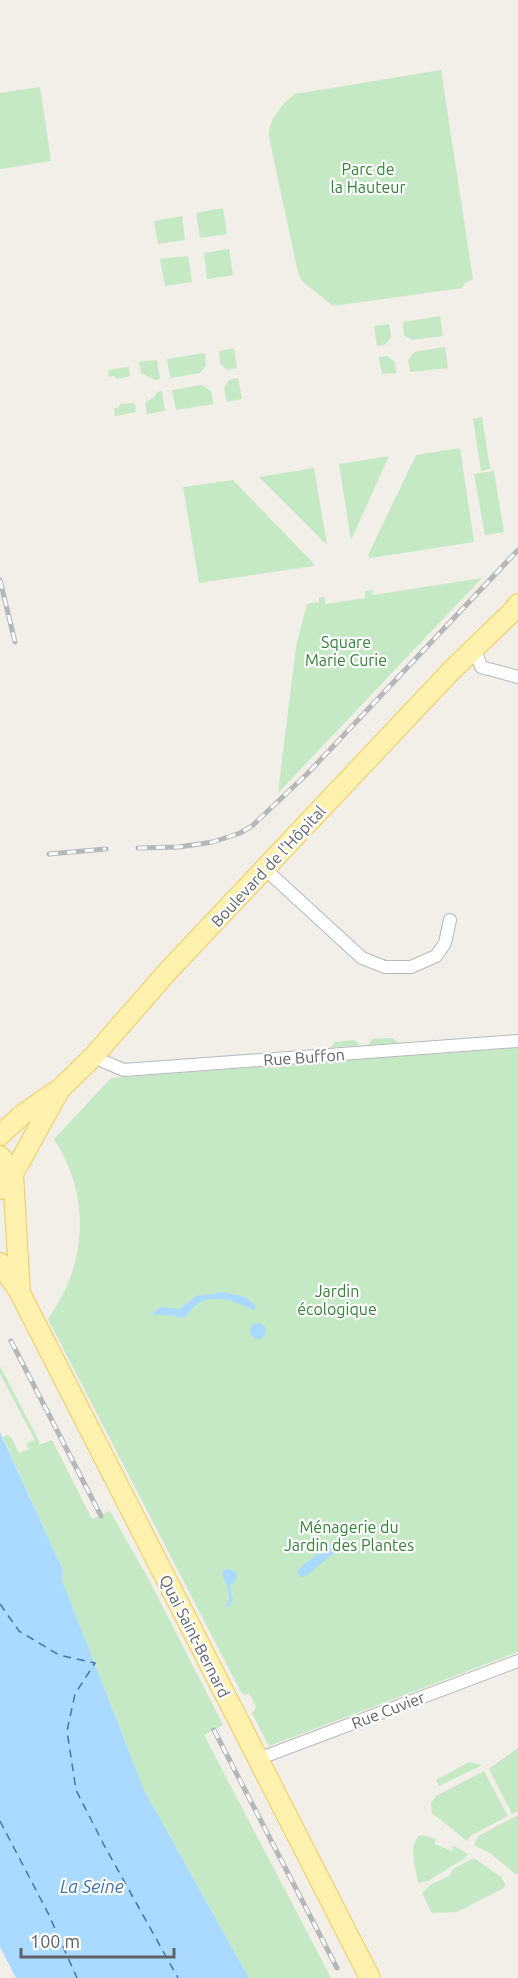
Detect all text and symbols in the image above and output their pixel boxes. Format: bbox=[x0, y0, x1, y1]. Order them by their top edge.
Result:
park label: Parc de la Hauteur bbox=[331, 160, 405, 196]
park label: Square Marie Curie bbox=[305, 633, 387, 669]
street label: Boulevard de l'Hôpital bbox=[207, 802, 329, 930]
street label: Rue Buffon bbox=[263, 1045, 345, 1069]
park label: Jardin écologique bbox=[297, 1282, 377, 1318]
park label: Ménagerie du Jardin des Plantes bbox=[284, 1518, 414, 1554]
street label: Quai Saint-Bernard bbox=[156, 1572, 234, 1700]
street label: Rue Cuvier bbox=[349, 1688, 427, 1732]
water label: La Seine bbox=[60, 1876, 124, 1896]
scale bar bbox=[21, 1921, 174, 1959]
text: 100 m bbox=[30, 1931, 80, 1951]

